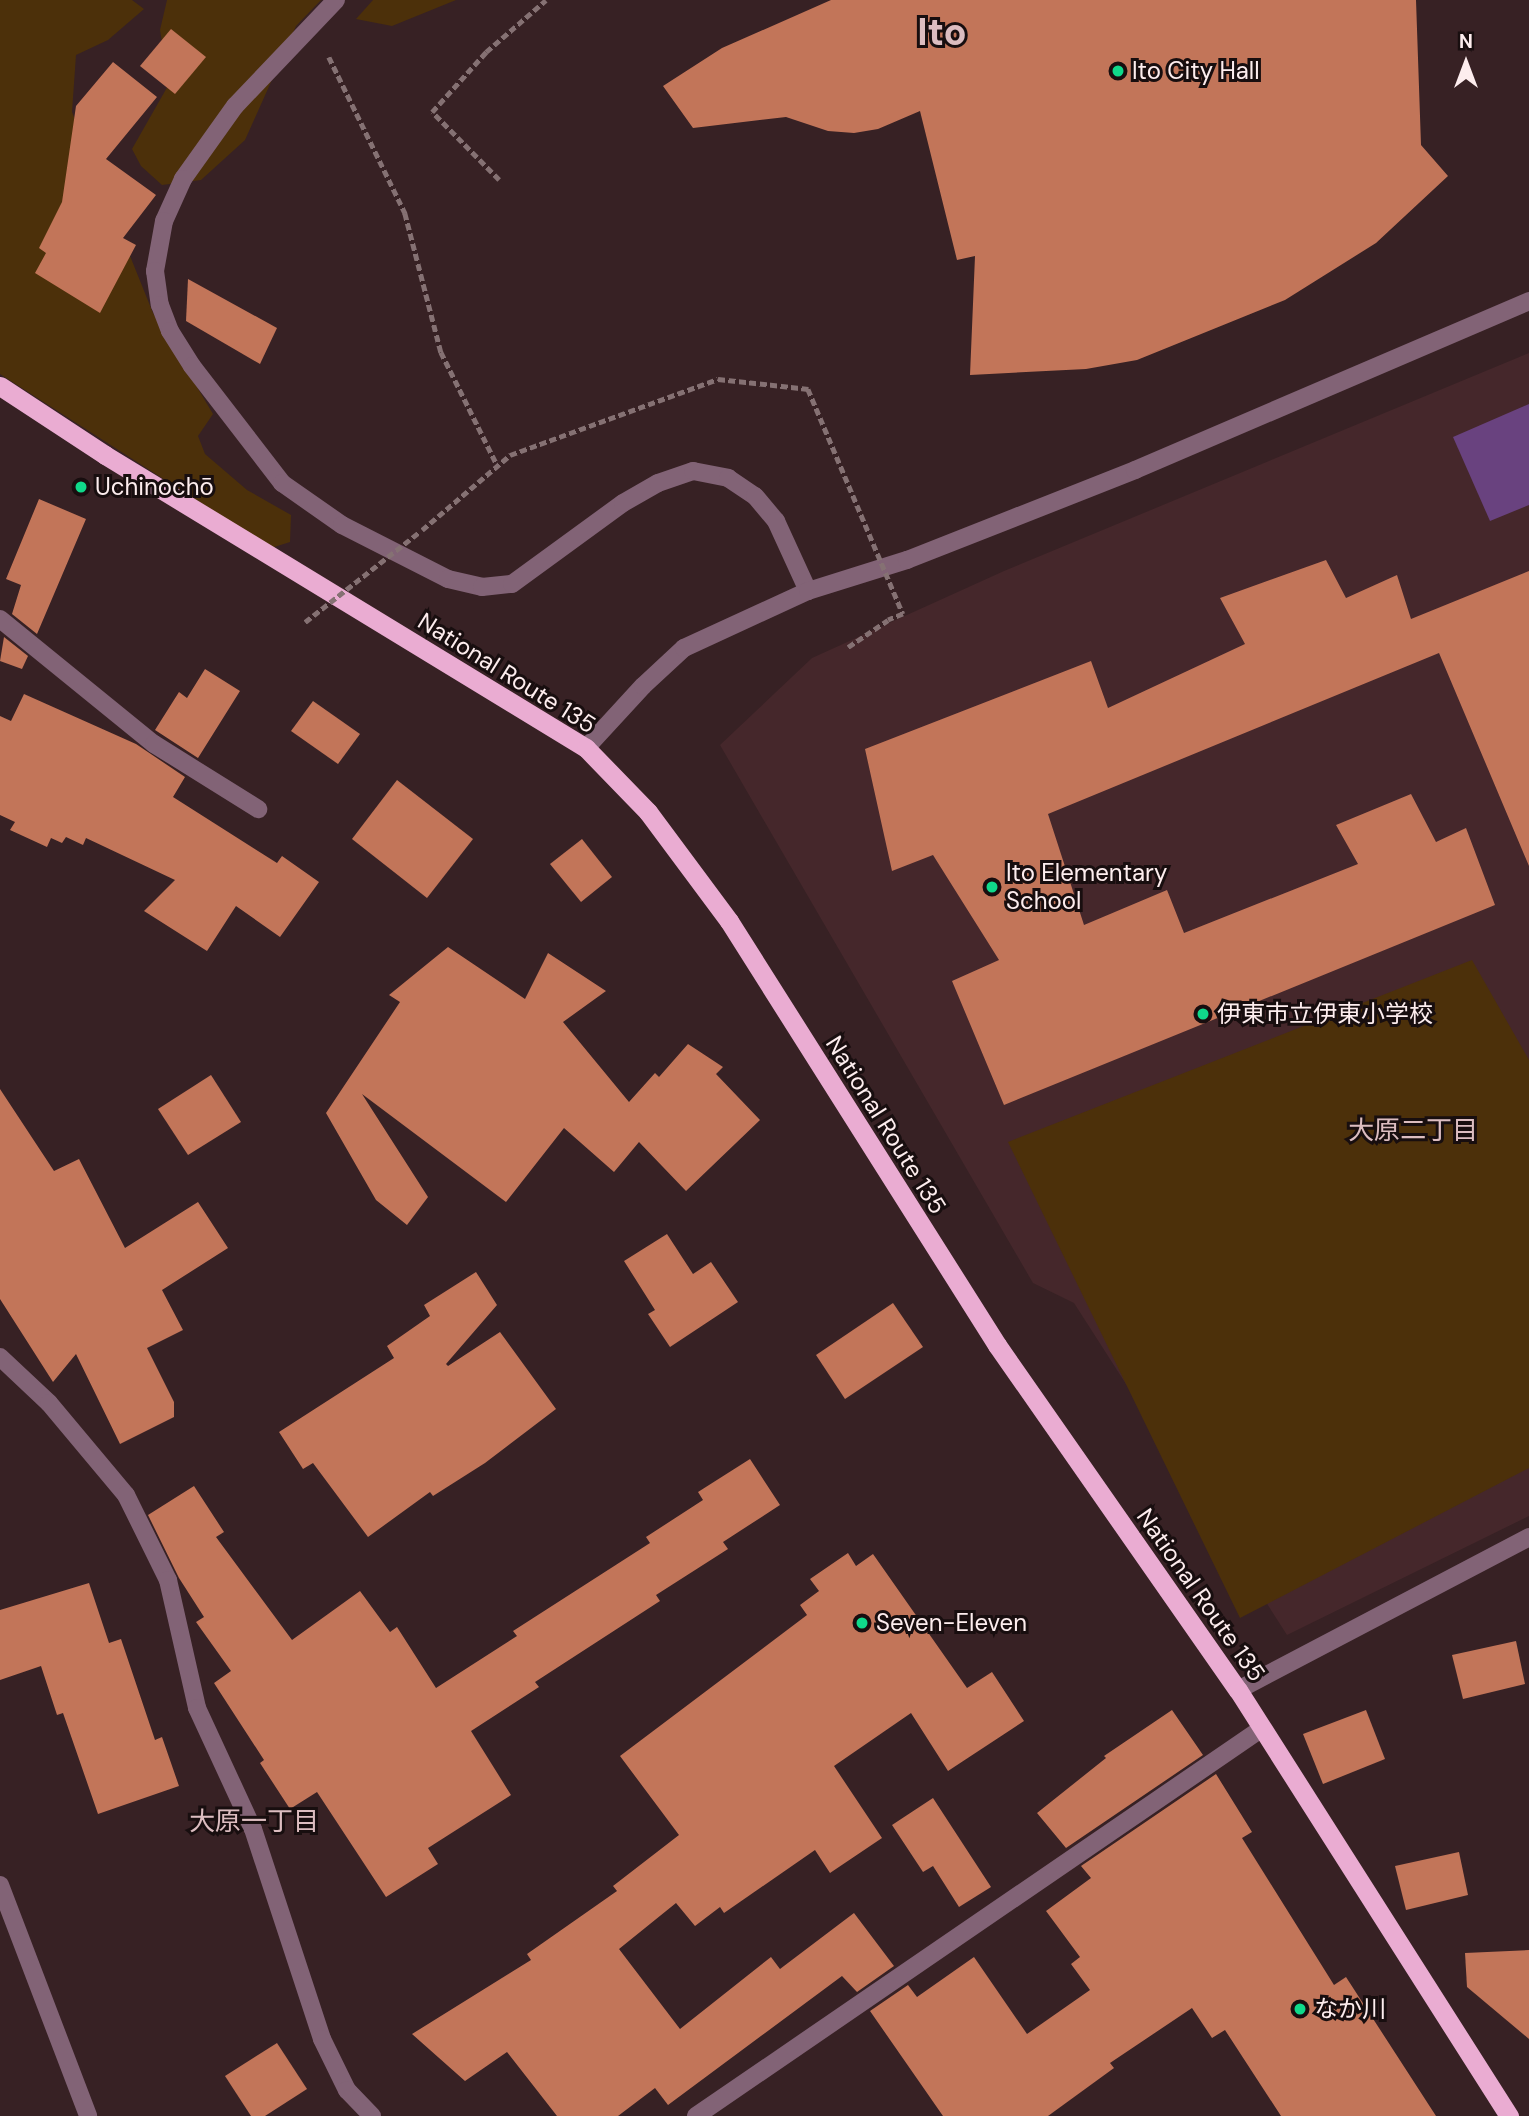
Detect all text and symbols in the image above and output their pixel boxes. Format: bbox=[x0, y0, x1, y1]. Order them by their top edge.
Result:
district label: Ito bbox=[917, 10, 967, 56]
north arrow bbox=[1431, 28, 1501, 98]
text: N bbox=[1459, 29, 1473, 54]
place label: Ito City Hall bbox=[1132, 57, 1260, 85]
marker: Ito City Hall bbox=[1110, 63, 1126, 79]
place label: Uchinochō bbox=[95, 473, 214, 501]
marker: Uchinochō bbox=[73, 479, 89, 495]
street label: National Route 135 bbox=[413, 607, 601, 739]
place label: Ito Elementary School bbox=[1006, 859, 1167, 915]
marker: Ito Elementary School bbox=[984, 879, 1000, 895]
place label: 伊東市立伊東小学校 bbox=[1217, 1000, 1433, 1028]
marker: 伊東市立伊東小学校 bbox=[1195, 1006, 1211, 1022]
street label: National Route 135 bbox=[820, 1031, 952, 1219]
district label: 大原二丁目 bbox=[1348, 1115, 1478, 1147]
street label: National Route 135 bbox=[1131, 1503, 1271, 1687]
place label: Seven-Eleven bbox=[876, 1609, 1027, 1637]
marker: Seven-Eleven bbox=[854, 1615, 870, 1631]
district label: 大原一丁目 bbox=[189, 1806, 319, 1838]
place label: なか川 bbox=[1314, 1995, 1386, 2023]
marker: なか川 bbox=[1292, 2001, 1308, 2017]

